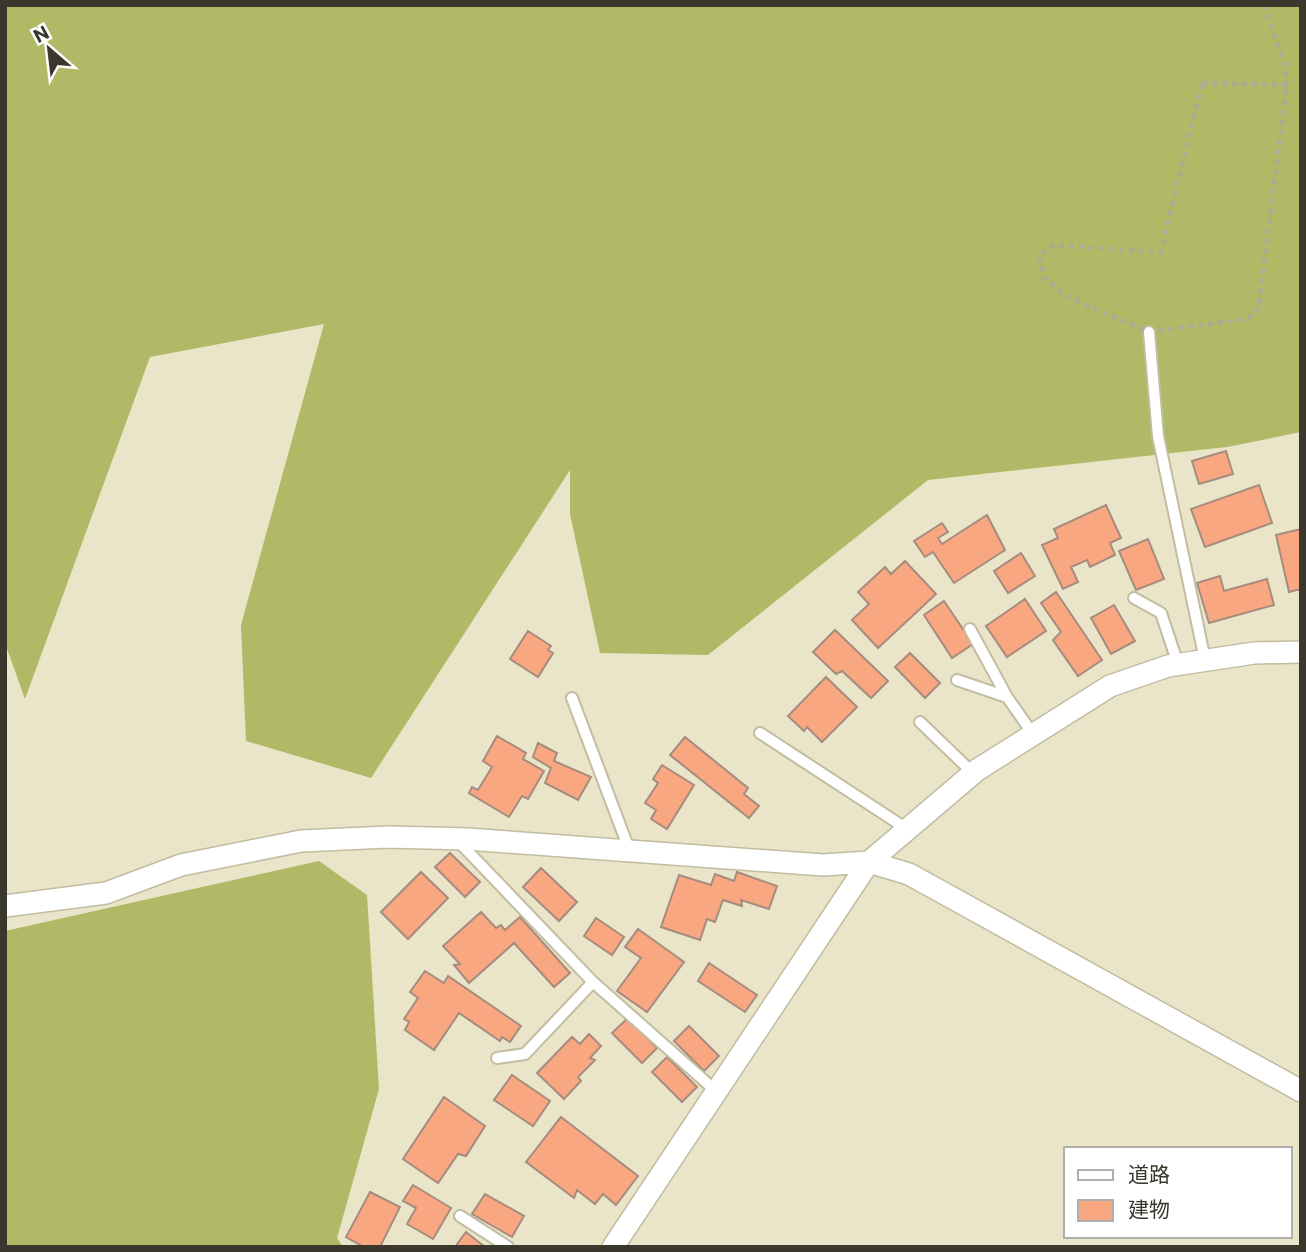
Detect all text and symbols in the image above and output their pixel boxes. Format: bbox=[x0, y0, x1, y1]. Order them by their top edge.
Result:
north arrow bbox=[14, 14, 84, 84]
text: N bbox=[29, 20, 52, 47]
legend bbox=[1064, 1147, 1292, 1238]
text: 道路 bbox=[1128, 1161, 1170, 1186]
text: 建物 bbox=[1128, 1196, 1170, 1221]

